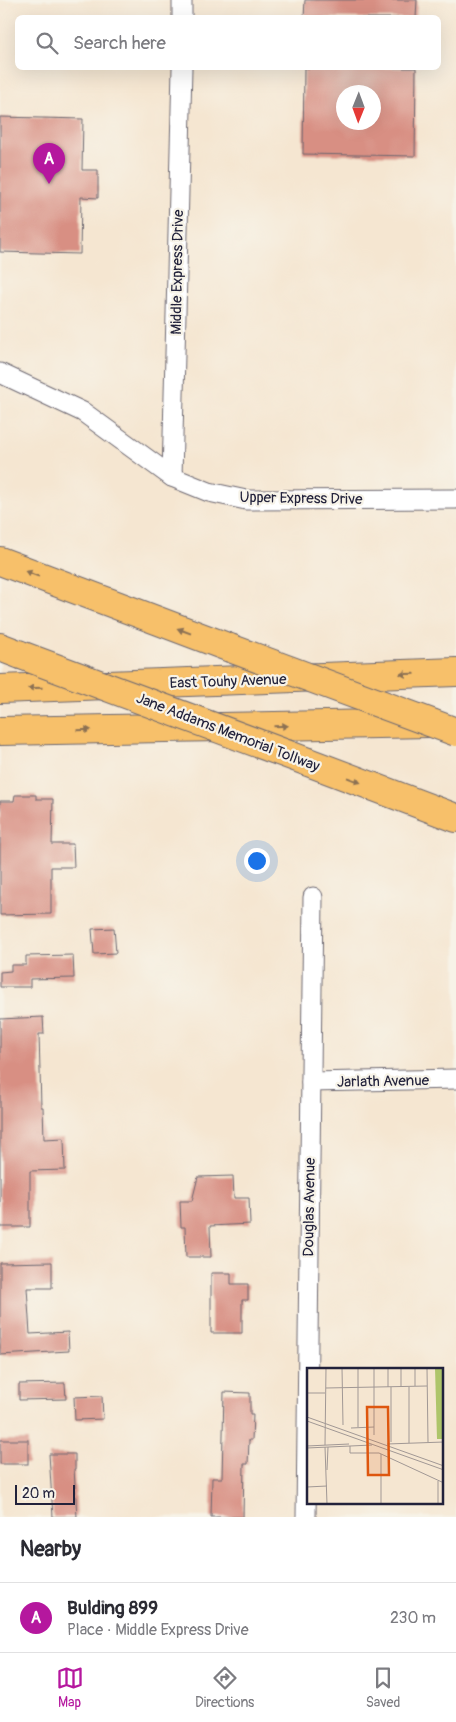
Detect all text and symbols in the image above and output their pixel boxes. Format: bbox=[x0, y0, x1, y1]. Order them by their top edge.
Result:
search box bbox=[15, 15, 441, 70]
icon: search bbox=[33, 29, 61, 57]
text: Search here bbox=[73, 31, 166, 55]
north arrow bbox=[336, 85, 381, 130]
pin: A bbox=[33, 143, 65, 184]
street label: Middle Express Drive bbox=[167, 209, 188, 335]
street label: Upper Express Drive bbox=[239, 488, 363, 509]
one-way arrow bbox=[25, 569, 40, 577]
one-way arrow bbox=[177, 627, 192, 634]
street label: East Touhy Avenue bbox=[169, 670, 287, 693]
one-way arrow bbox=[399, 671, 415, 679]
one-way arrow bbox=[27, 684, 43, 692]
street label: Jane Addams Memorial Tollway bbox=[133, 689, 323, 776]
one-way arrow bbox=[273, 722, 289, 730]
one-way arrow bbox=[76, 725, 92, 733]
one-way arrow bbox=[347, 776, 361, 784]
your location bbox=[244, 848, 270, 874]
street label: Jarlath Avenue bbox=[337, 1071, 430, 1092]
street label: Douglas Avenue bbox=[299, 1157, 320, 1257]
inset map bbox=[307, 1368, 444, 1504]
scale bar bbox=[15, 1482, 75, 1505]
text: 20 m bbox=[22, 1485, 55, 1502]
text: Nearby bbox=[20, 1536, 81, 1563]
text: Bulding 899 bbox=[67, 1596, 158, 1620]
text: A bbox=[31, 1608, 41, 1628]
text: 230 m bbox=[390, 1608, 436, 1628]
text: Place · Middle Express Drive bbox=[67, 1620, 249, 1640]
tab: Map bbox=[56, 1664, 84, 1711]
tab: Directions bbox=[195, 1664, 254, 1711]
tab: Saved bbox=[366, 1664, 400, 1711]

